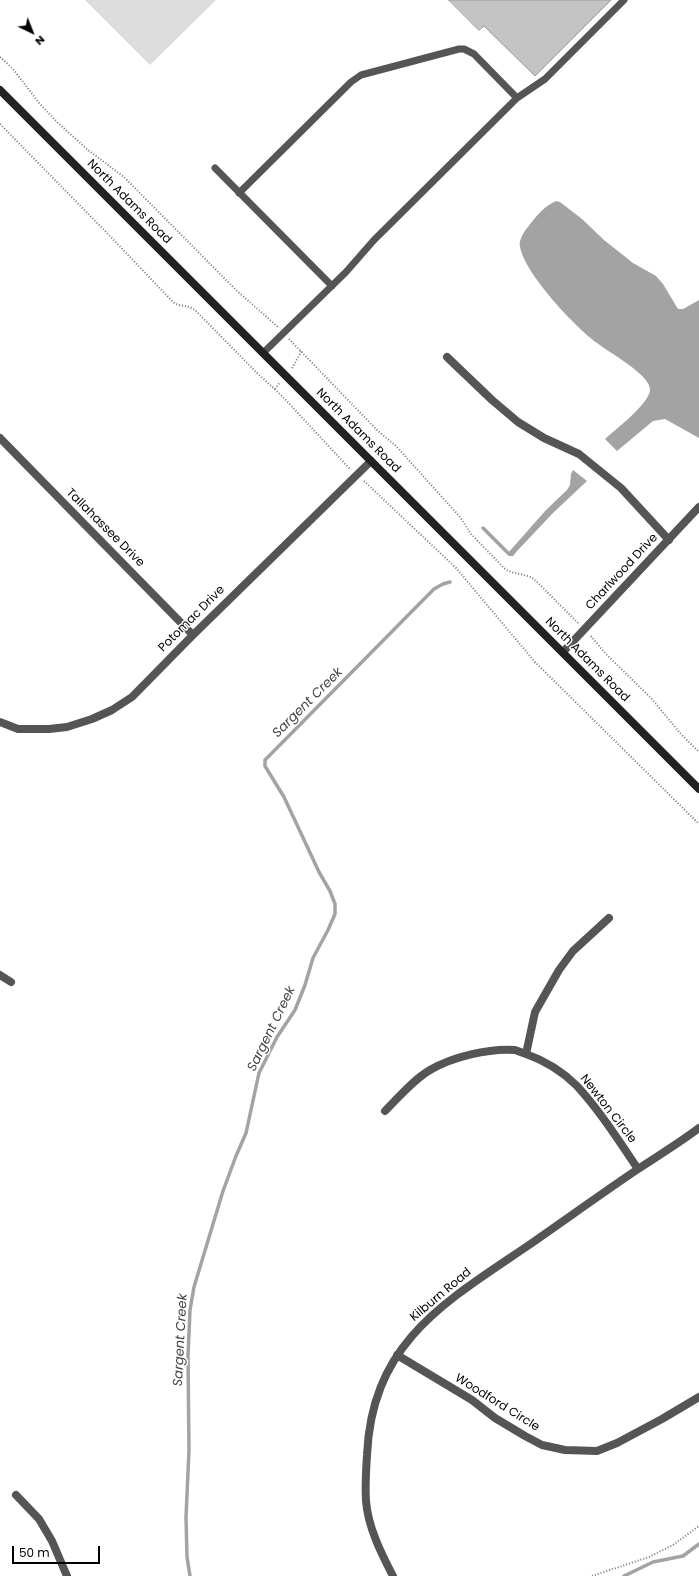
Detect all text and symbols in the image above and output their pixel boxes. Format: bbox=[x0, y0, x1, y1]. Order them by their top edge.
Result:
north arrow bbox=[12, 12, 52, 52]
text: N bbox=[32, 32, 49, 49]
street label: North Adams Road bbox=[84, 157, 174, 247]
street label: North Adams Road bbox=[313, 386, 403, 476]
street label: Tallahassee Drive bbox=[63, 486, 147, 570]
street label: Charlwood Drive bbox=[583, 531, 661, 613]
street label: Potomac Drive bbox=[156, 583, 228, 655]
street label: North Adams Road bbox=[542, 615, 632, 705]
water label: Sargent Creek bbox=[270, 665, 346, 741]
water label: Sargent Creek bbox=[245, 984, 299, 1074]
street label: Newton Circle bbox=[577, 1072, 639, 1146]
street label: Kilburn Road bbox=[407, 1265, 475, 1325]
water label: Sargent Creek bbox=[171, 1293, 191, 1387]
street label: Woodford Circle bbox=[452, 1371, 542, 1435]
scale bar bbox=[14, 1538, 102, 1564]
text: 50 m bbox=[19, 1544, 50, 1561]

